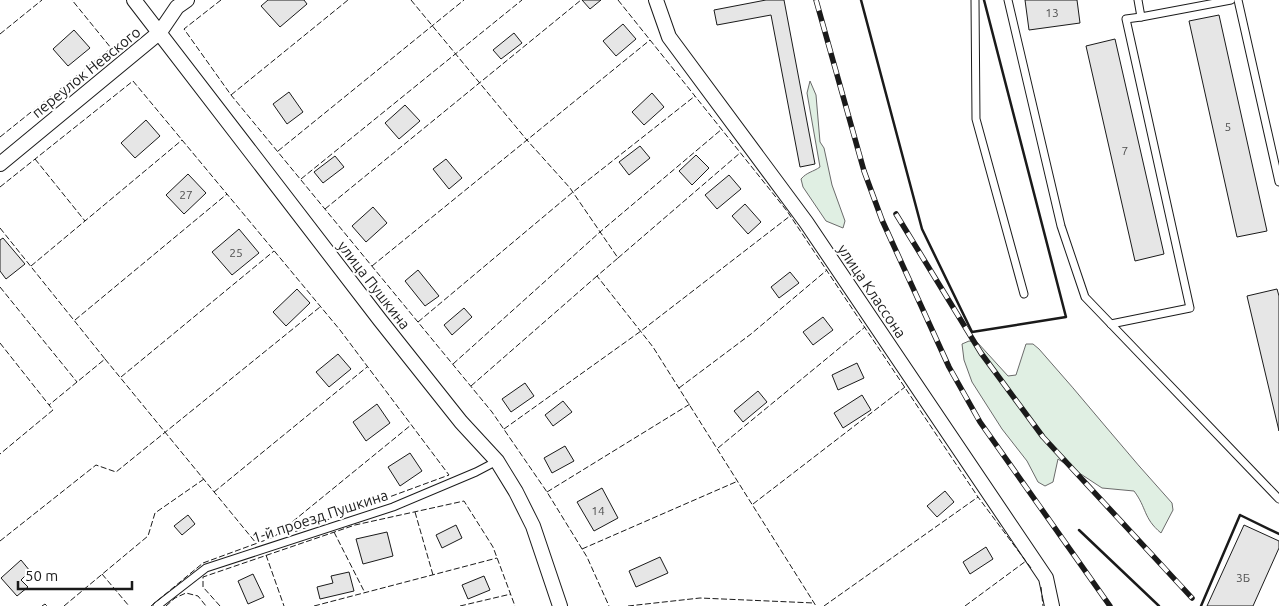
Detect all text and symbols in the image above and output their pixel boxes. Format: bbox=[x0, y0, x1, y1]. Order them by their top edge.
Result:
house number: 13 bbox=[1045, 6, 1059, 19]
street label: переулок Невского bbox=[28, 23, 144, 121]
house number: 5 bbox=[1225, 120, 1231, 133]
house number: 7 bbox=[1122, 144, 1128, 157]
house number: 27 bbox=[179, 188, 193, 201]
street label: улица Пушкина bbox=[334, 237, 414, 333]
street label: улица Классона bbox=[834, 241, 910, 341]
house number: 25 bbox=[229, 246, 243, 259]
street label: 1-й проезд Пушкина bbox=[250, 486, 390, 546]
house number: 14 bbox=[591, 504, 605, 517]
scale bar bbox=[18, 558, 131, 590]
text: 50 m bbox=[25, 567, 58, 584]
house number: 3Б bbox=[1236, 571, 1250, 584]

